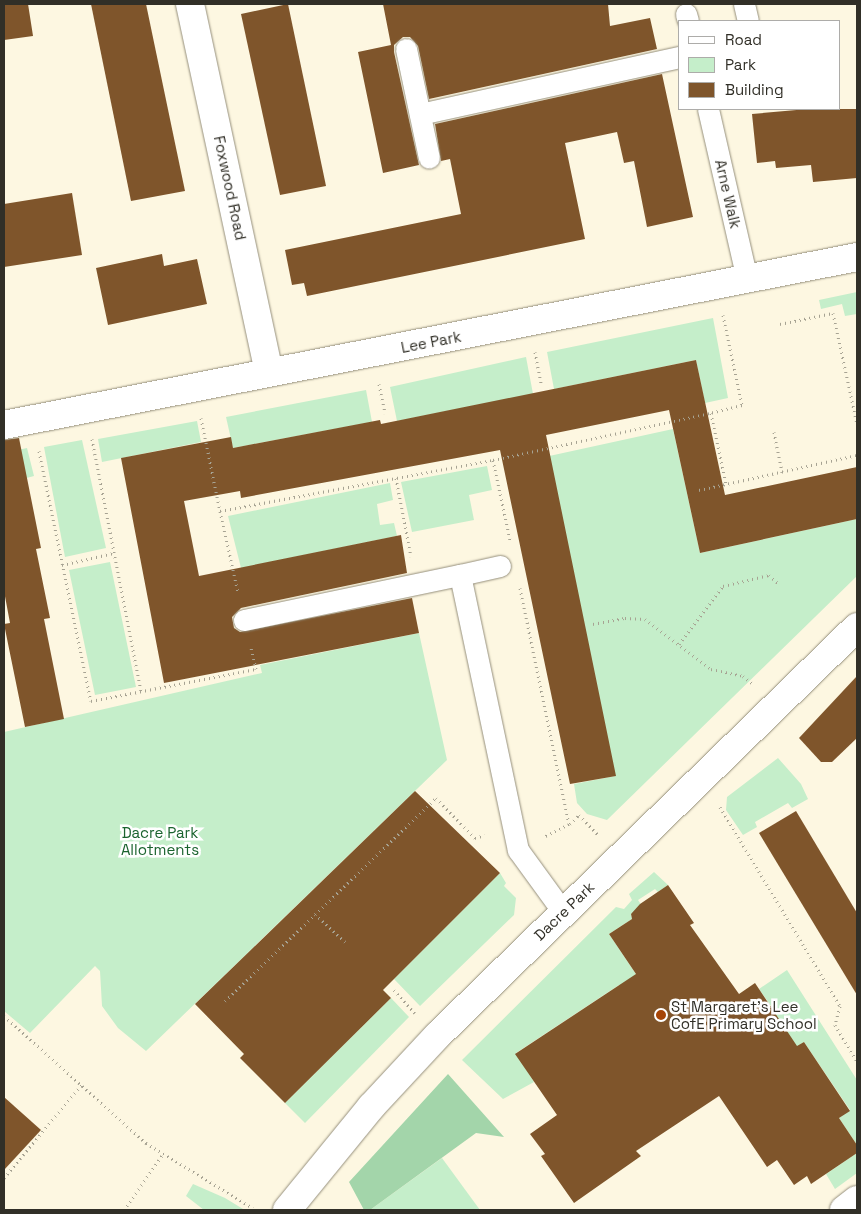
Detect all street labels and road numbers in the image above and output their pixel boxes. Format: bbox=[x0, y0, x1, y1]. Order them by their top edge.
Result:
street label: Foxwood Road bbox=[210, 134, 250, 242]
street label: Arne Walk bbox=[711, 158, 745, 230]
street label: Lee Park bbox=[399, 327, 463, 357]
street label: Dacre Park bbox=[530, 878, 598, 944]

